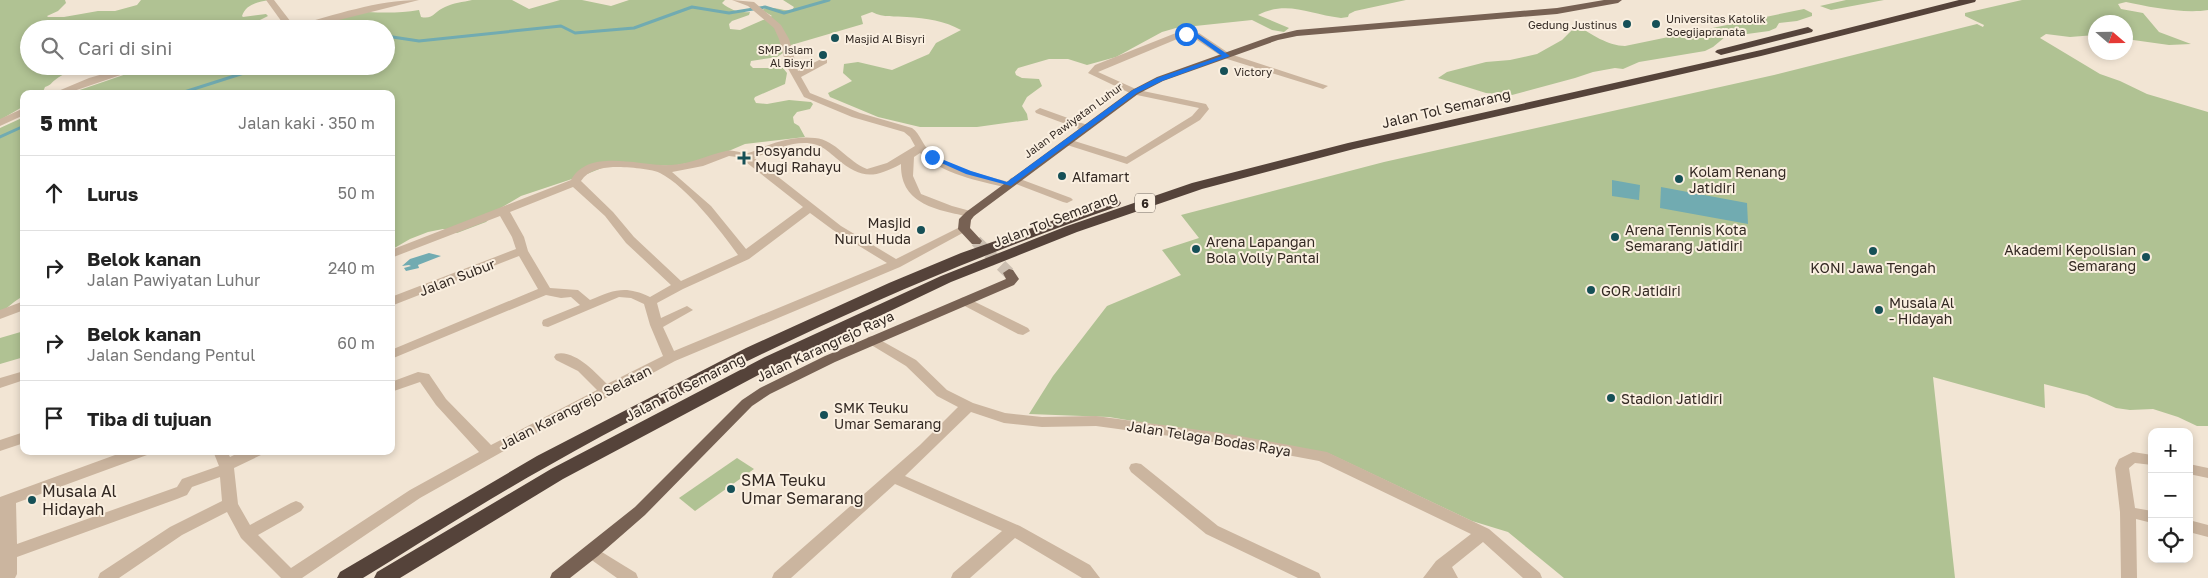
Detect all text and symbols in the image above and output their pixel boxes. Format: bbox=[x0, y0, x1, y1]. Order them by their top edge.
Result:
place label: Universitas Katolik Soegijapranata bbox=[1666, 12, 1766, 38]
north arrow bbox=[2088, 15, 2133, 60]
place label: Gedung Justinus bbox=[1528, 18, 1617, 31]
marker: Gedung Justinus bbox=[1621, 18, 1633, 30]
marker: Universitas Katolik Soegijapranata bbox=[1650, 18, 1662, 30]
search box bbox=[20, 20, 395, 75]
route start bbox=[1175, 23, 1198, 46]
marker: Masjid Al Bisyri bbox=[829, 32, 841, 44]
place label: Masjid Al Bisyri bbox=[845, 32, 925, 45]
icon: search bbox=[38, 34, 66, 62]
text: Cari di sini bbox=[78, 36, 172, 59]
place label: SMP Islam Al Bisyri bbox=[758, 43, 813, 69]
marker: SMP Islam Al Bisyri bbox=[817, 49, 829, 61]
marker: Victory bbox=[1218, 65, 1230, 77]
place label: Victory bbox=[1234, 65, 1272, 78]
street label: Jalan Pawiyatan Luhur bbox=[1021, 79, 1126, 160]
street label: Jalan Tol Semarang bbox=[1380, 85, 1512, 131]
text: 5 mnt bbox=[40, 110, 98, 136]
text: Jalan kaki · 350 m bbox=[238, 113, 375, 133]
place label: Posyandu Mugi Rahayu bbox=[755, 142, 841, 175]
route end bbox=[921, 146, 944, 169]
marker: Posyandu Mugi Rahayu bbox=[737, 151, 751, 165]
place label: Kolam Renang Jatidiri bbox=[1689, 163, 1786, 196]
place label: Alfamart bbox=[1072, 168, 1130, 185]
marker: Alfamart bbox=[1056, 170, 1068, 182]
marker: Kolam Renang Jatidiri bbox=[1673, 173, 1685, 185]
icon: ahead bbox=[40, 179, 68, 207]
text: Lurus bbox=[87, 182, 138, 205]
text: 50 m bbox=[338, 183, 375, 203]
street label: Jalan Tol Semarang bbox=[990, 187, 1120, 251]
road number: 6 bbox=[1135, 194, 1155, 212]
place label: Masjid Nurul Huda bbox=[834, 214, 911, 247]
place label: Arena Tennis Kota Semarang Jatidiri bbox=[1625, 221, 1747, 254]
marker: Masjid Nurul Huda bbox=[915, 224, 927, 236]
marker: Arena Tennis Kota Semarang Jatidiri bbox=[1609, 231, 1621, 243]
place label: Arena Lapangan Bola Volly Pantai bbox=[1206, 233, 1319, 266]
place label: Akademi Kepolisian Semarang bbox=[2004, 241, 2136, 274]
marker: Arena Lapangan Bola Volly Pantai bbox=[1190, 243, 1202, 255]
marker: KONI Jawa Tengah bbox=[1867, 245, 1879, 257]
text: Belok kanan bbox=[87, 247, 201, 270]
marker: Akademi Kepolisian Semarang bbox=[2140, 251, 2152, 263]
icon: right bbox=[40, 254, 68, 282]
street label: Jalan Subur bbox=[417, 255, 498, 299]
text: 240 m bbox=[328, 258, 375, 278]
place label: KONI Jawa Tengah bbox=[1810, 259, 1936, 276]
text: Jalan Pawiyatan Luhur bbox=[87, 270, 260, 290]
place label: GOR Jatidiri bbox=[1601, 282, 1681, 299]
marker: GOR Jatidiri bbox=[1585, 284, 1597, 296]
place label: Musala Al - Hidayah bbox=[1889, 294, 1954, 327]
marker: Musala Al - Hidayah bbox=[1873, 304, 1885, 316]
street label: Jalan Karangrejo Raya bbox=[754, 307, 896, 385]
text: Belok kanan bbox=[87, 322, 201, 345]
icon: right bbox=[40, 329, 68, 357]
text: 60 m bbox=[337, 333, 375, 353]
text: Jalan Sendang Pentul bbox=[87, 345, 255, 365]
street label: Jalan Tol Semarang bbox=[622, 350, 748, 424]
street label: Jalan Karangrejo Selatan bbox=[496, 361, 654, 453]
place label: Stadion Jatidiri bbox=[1621, 390, 1723, 407]
marker: Stadion Jatidiri bbox=[1605, 392, 1617, 404]
place label: SMK Teuku Umar Semarang bbox=[834, 399, 941, 432]
icon: arrive bbox=[40, 404, 68, 432]
text: Tiba di tujuan bbox=[87, 407, 212, 430]
marker: SMK Teuku Umar Semarang bbox=[818, 409, 830, 421]
street label: Jalan Telaga Bodas Raya bbox=[1126, 417, 1292, 459]
map controls bbox=[2148, 428, 2193, 563]
button: + bbox=[2148, 428, 2193, 473]
place label: SMA Teuku Umar Semarang bbox=[741, 470, 864, 508]
button: − bbox=[2148, 473, 2193, 518]
place label: Musala Al Hidayah bbox=[42, 481, 117, 519]
marker: SMA Teuku Umar Semarang bbox=[725, 483, 737, 495]
marker: Musala Al Hidayah bbox=[26, 494, 38, 506]
button: locate bbox=[2148, 518, 2193, 563]

